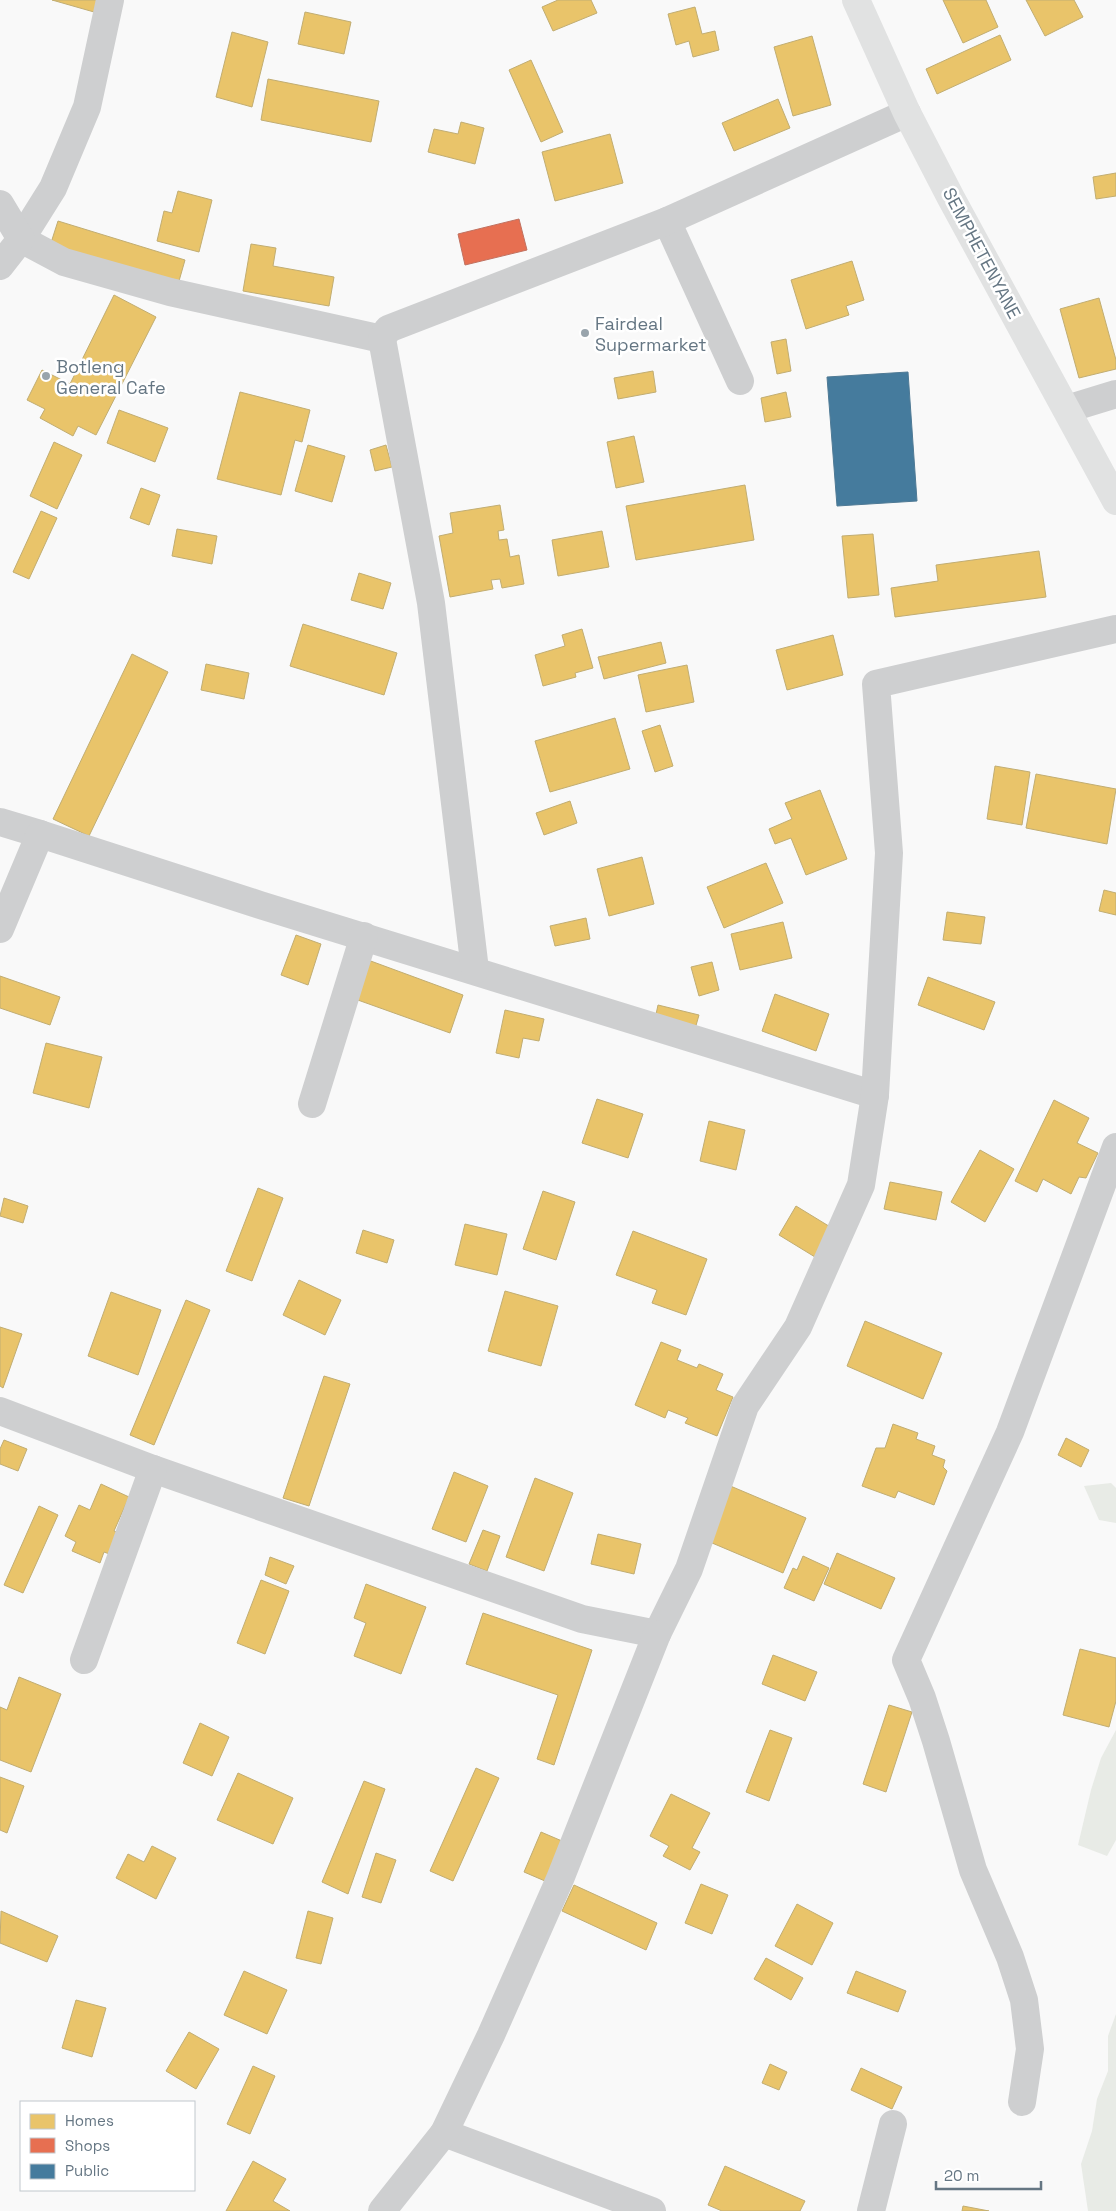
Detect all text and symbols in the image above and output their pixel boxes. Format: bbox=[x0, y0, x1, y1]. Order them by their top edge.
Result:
street label: SEMPHETENYANE bbox=[938, 183, 1026, 323]
place label: Fairdeal Supermarket bbox=[595, 312, 707, 356]
marker: Fairdeal Supermarket bbox=[579, 327, 591, 339]
place label: Botleng General Cafe bbox=[56, 355, 166, 399]
marker: Botleng General Cafe bbox=[40, 370, 52, 382]
legend bbox=[20, 2101, 195, 2191]
text: Homes bbox=[65, 2111, 114, 2130]
text: Shops bbox=[65, 2136, 110, 2155]
scale bar bbox=[936, 2158, 1041, 2190]
text: Public bbox=[65, 2161, 109, 2180]
text: 20 m bbox=[944, 2166, 979, 2185]

